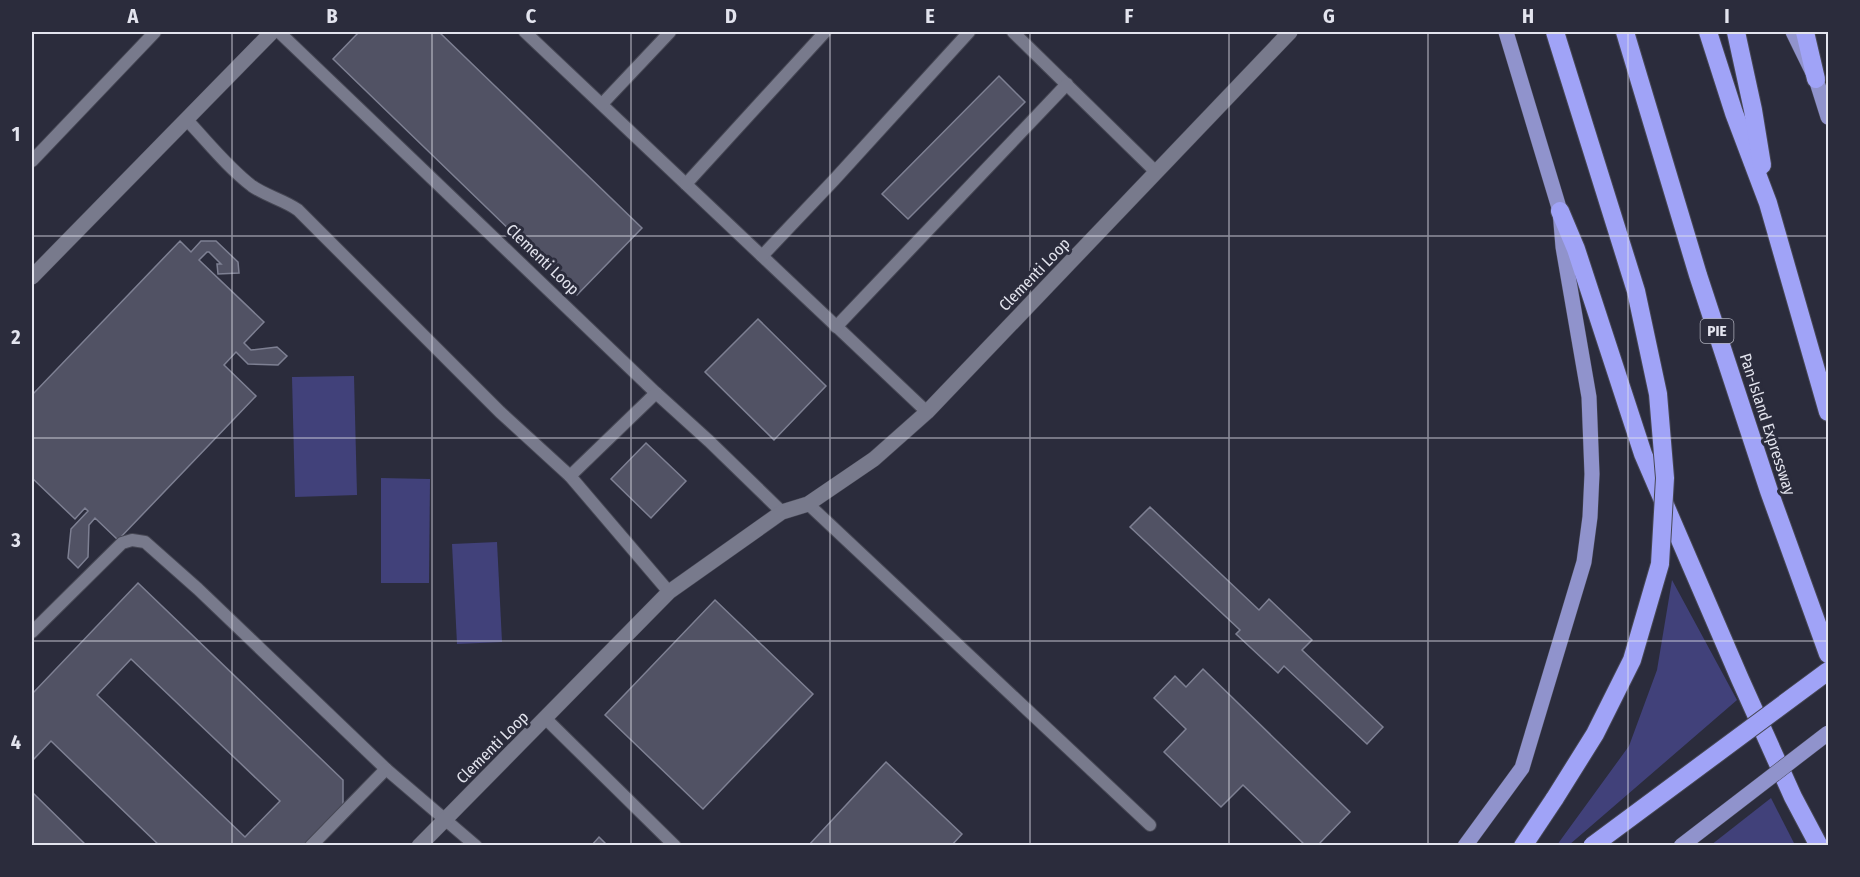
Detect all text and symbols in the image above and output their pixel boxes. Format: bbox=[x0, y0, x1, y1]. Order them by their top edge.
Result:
text: A bbox=[127, 4, 140, 28]
text: B bbox=[326, 4, 338, 28]
text: C bbox=[526, 4, 537, 28]
text: D bbox=[725, 4, 737, 28]
text: E bbox=[925, 4, 935, 28]
text: F bbox=[1125, 4, 1134, 28]
text: G bbox=[1323, 4, 1335, 28]
text: H bbox=[1522, 4, 1534, 28]
text: I bbox=[1724, 4, 1730, 28]
text: 1 bbox=[12, 122, 20, 146]
street label: Clementi Loop bbox=[502, 220, 583, 299]
street label: Clementi Loop bbox=[995, 234, 1074, 315]
road number: PIE bbox=[1700, 319, 1734, 343]
text: 2 bbox=[10, 325, 21, 349]
street label: Pan-Island Expressway bbox=[1736, 351, 1800, 498]
text: 3 bbox=[10, 528, 21, 552]
street label: Clementi Loop bbox=[452, 707, 532, 787]
text: 4 bbox=[11, 730, 21, 754]

